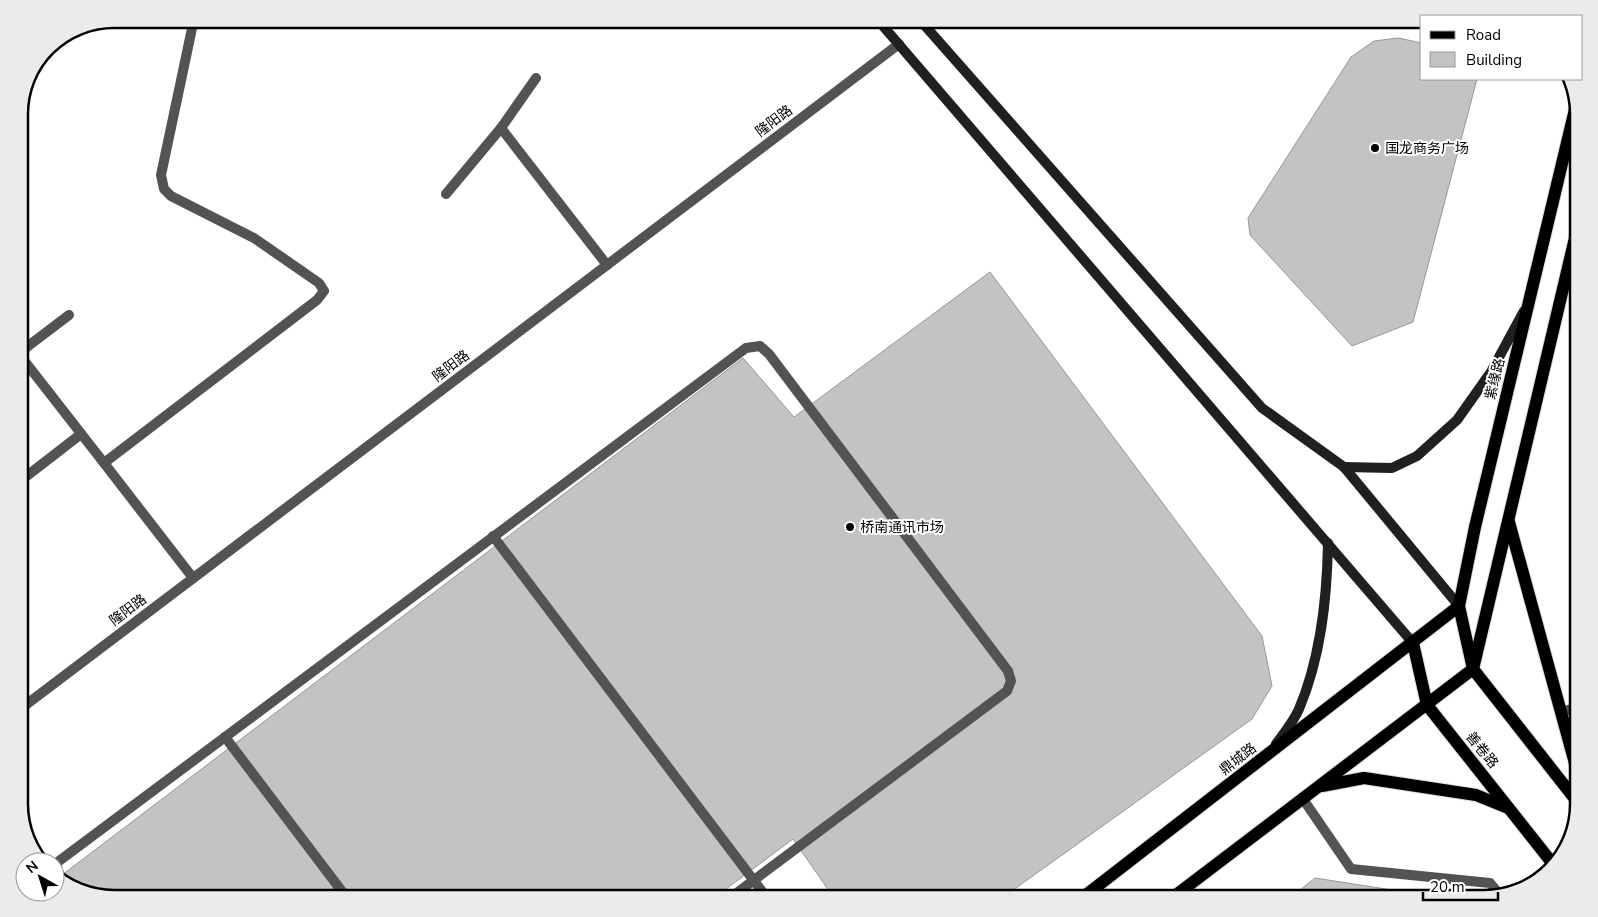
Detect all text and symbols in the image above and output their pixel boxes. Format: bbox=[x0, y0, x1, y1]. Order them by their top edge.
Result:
legend bbox=[1420, 15, 1583, 80]
text: Road bbox=[1466, 25, 1501, 45]
text: Building bbox=[1466, 50, 1522, 70]
street label: 隆阳路 bbox=[752, 101, 796, 141]
place label: 国龙商务广场 bbox=[1385, 139, 1469, 158]
marker: 国龙商务广场 bbox=[1369, 142, 1381, 154]
street label: 隆阳路 bbox=[429, 346, 473, 386]
street label: 紫缘路 bbox=[1481, 356, 1509, 402]
place label: 桥南通讯市场 bbox=[860, 518, 944, 537]
marker: 桥南通讯市场 bbox=[844, 521, 856, 533]
street label: 隆阳路 bbox=[106, 590, 150, 630]
street label: 善卷路 bbox=[1461, 728, 1503, 772]
street label: 鼎城路 bbox=[1216, 739, 1260, 779]
north arrow bbox=[15, 852, 65, 902]
text: N bbox=[22, 857, 42, 878]
scale bar bbox=[1423, 870, 1498, 902]
text: 20 m bbox=[1430, 877, 1465, 897]

